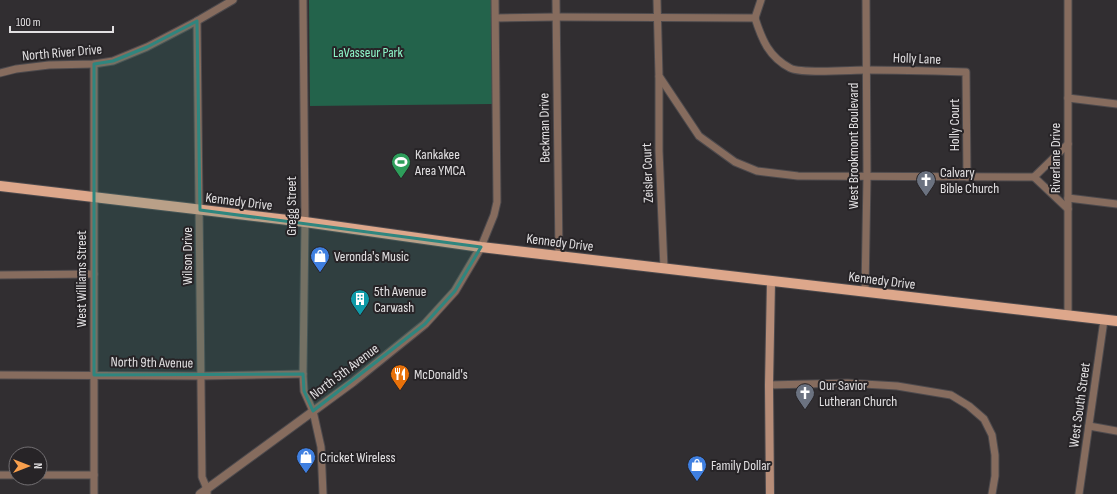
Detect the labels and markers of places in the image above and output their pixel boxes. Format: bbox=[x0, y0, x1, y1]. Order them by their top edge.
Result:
place label: Kankakee Area YMCA bbox=[414, 146, 466, 179]
sports icon: Kankakee Area YMCA bbox=[390, 151, 412, 179]
place label: Calvary Bible Church bbox=[940, 164, 999, 197]
church icon: Calvary Bible Church bbox=[915, 169, 937, 197]
shop icon: Veronda's Music bbox=[309, 245, 331, 273]
place label: Veronda's Music bbox=[334, 248, 409, 265]
place label: 5th Avenue Carwash bbox=[374, 283, 426, 316]
building icon: 5th Avenue Carwash bbox=[349, 288, 371, 316]
restaurant icon: McDonald's bbox=[389, 363, 411, 391]
place label: McDonald's bbox=[414, 366, 468, 383]
place label: Our Savior Lutheran Church bbox=[819, 377, 897, 410]
church icon: Our Savior Lutheran Church bbox=[794, 382, 816, 410]
shop icon: Cricket Wireless bbox=[295, 446, 317, 474]
place label: Cricket Wireless bbox=[320, 449, 395, 466]
shop icon: Family Dollar bbox=[686, 454, 708, 482]
place label: Family Dollar bbox=[711, 457, 771, 474]

